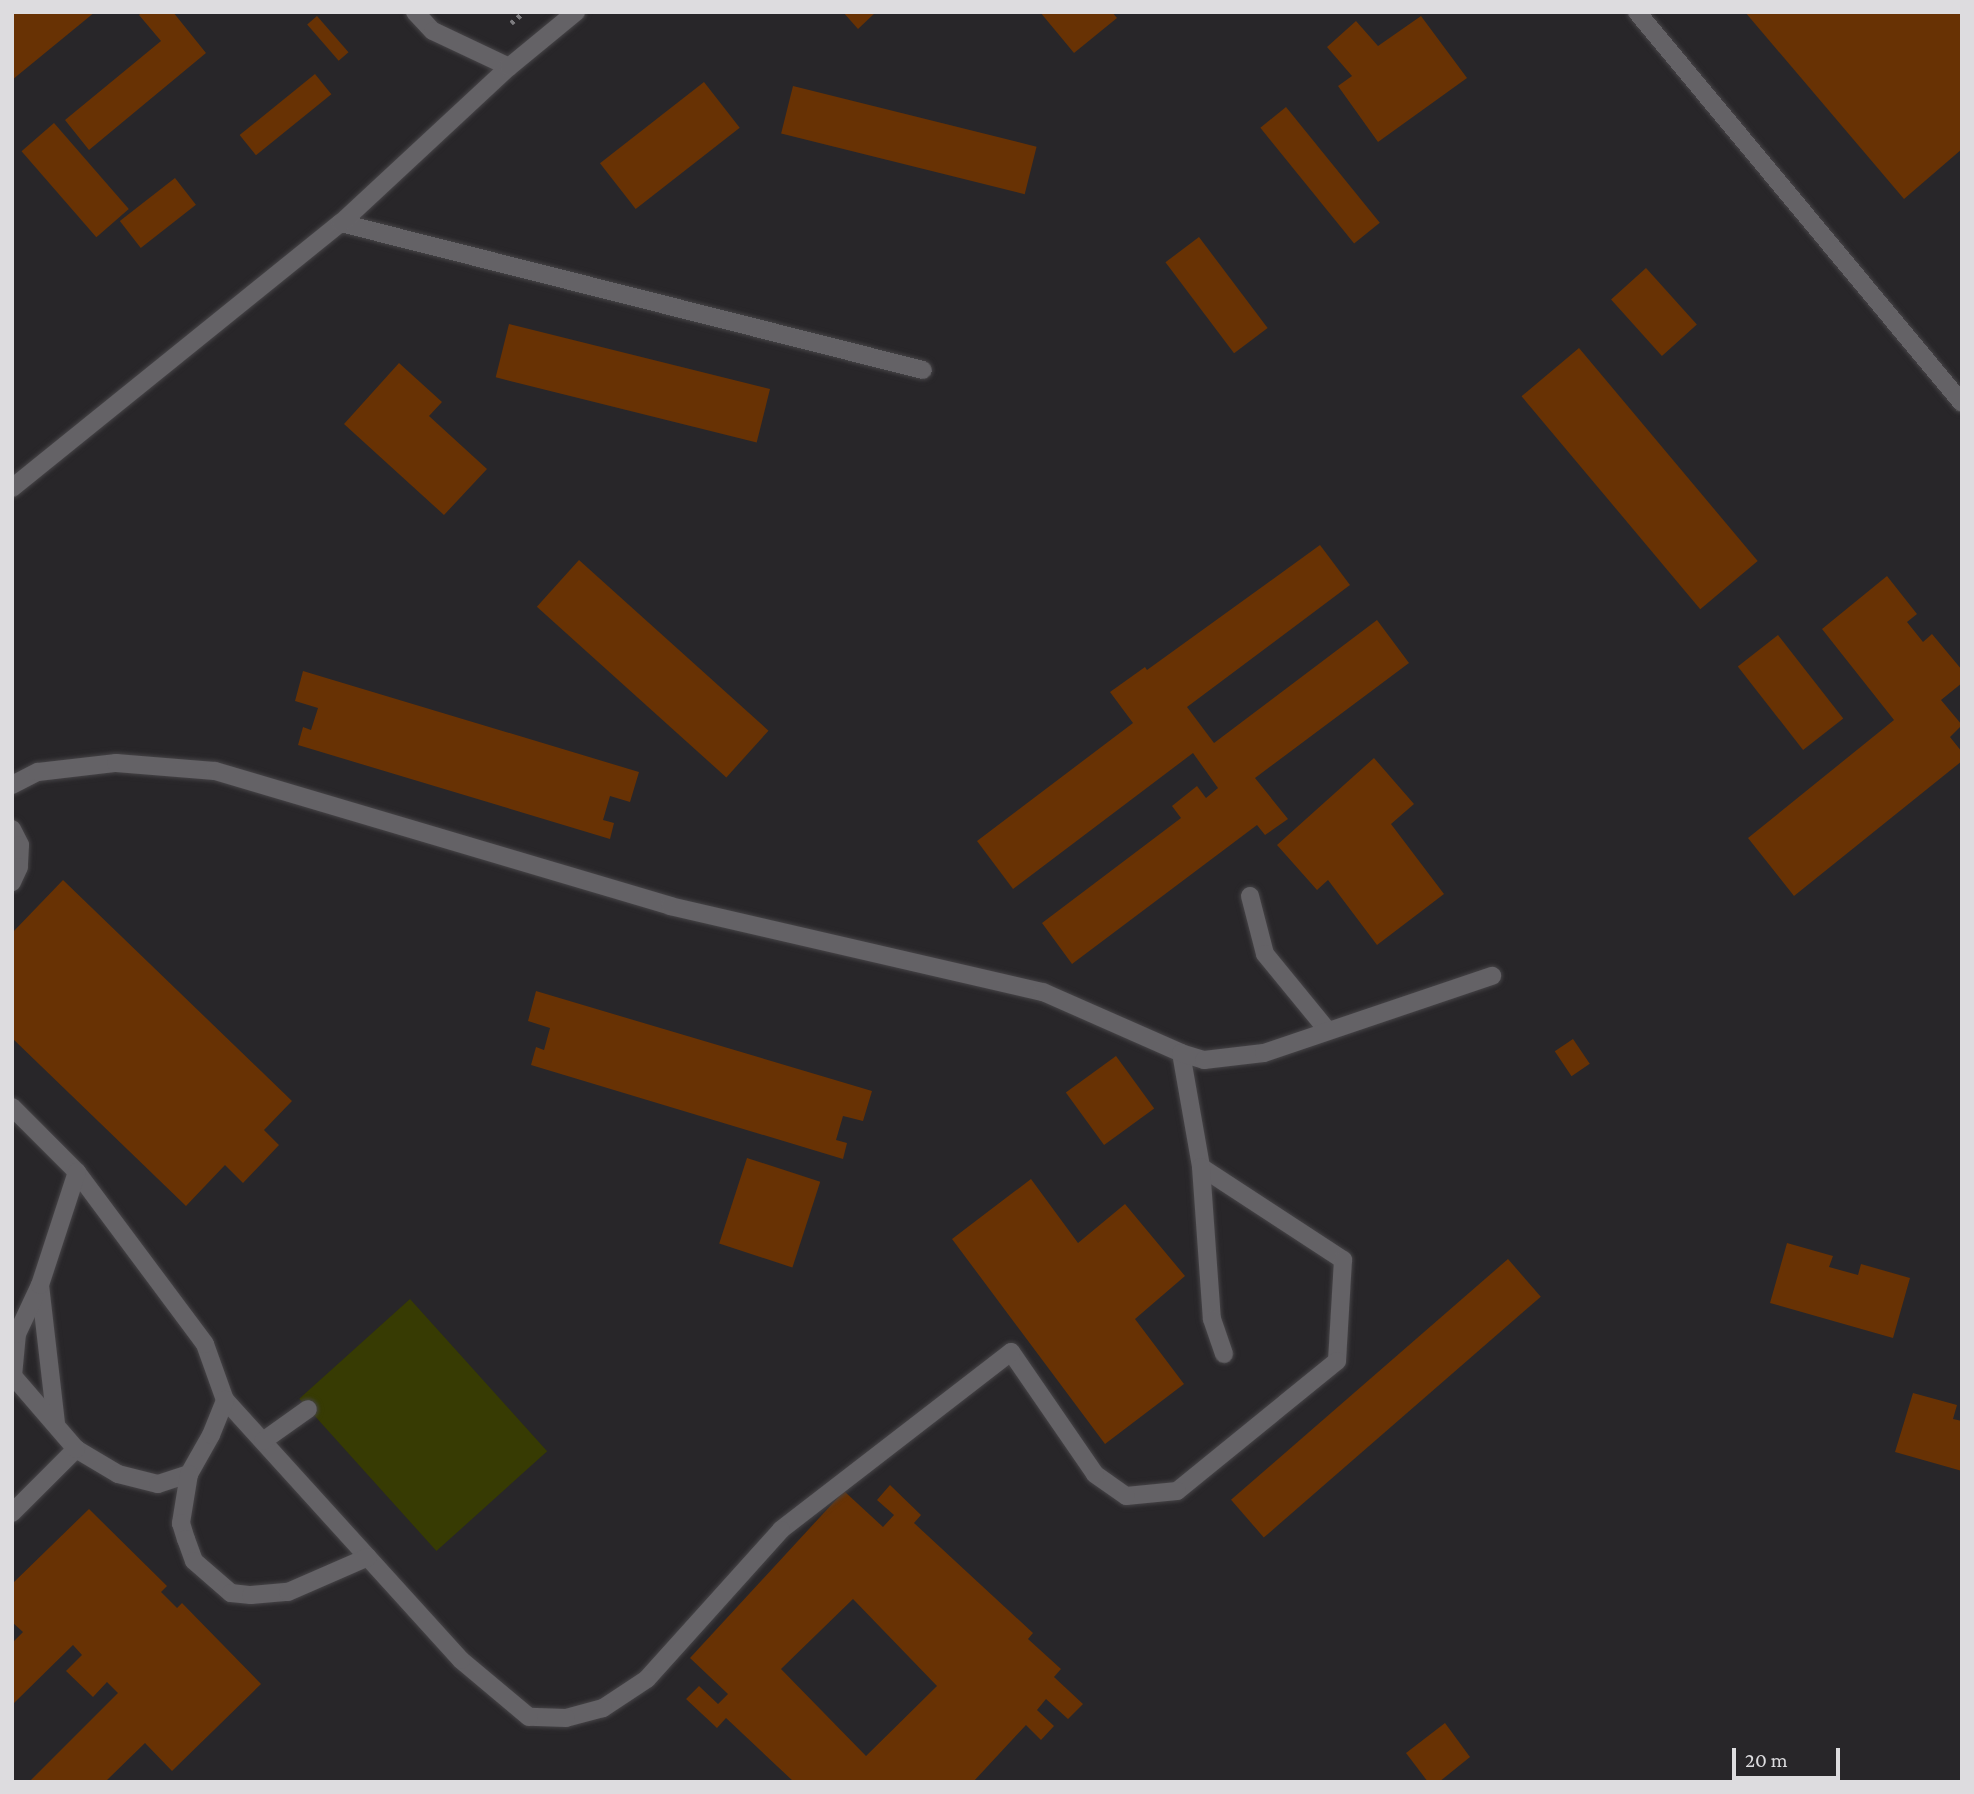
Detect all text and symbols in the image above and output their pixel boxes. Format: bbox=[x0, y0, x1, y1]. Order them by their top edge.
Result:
scale bar bbox=[1736, 1734, 1844, 1778]
text: 20 m bbox=[1745, 1748, 1788, 1772]

